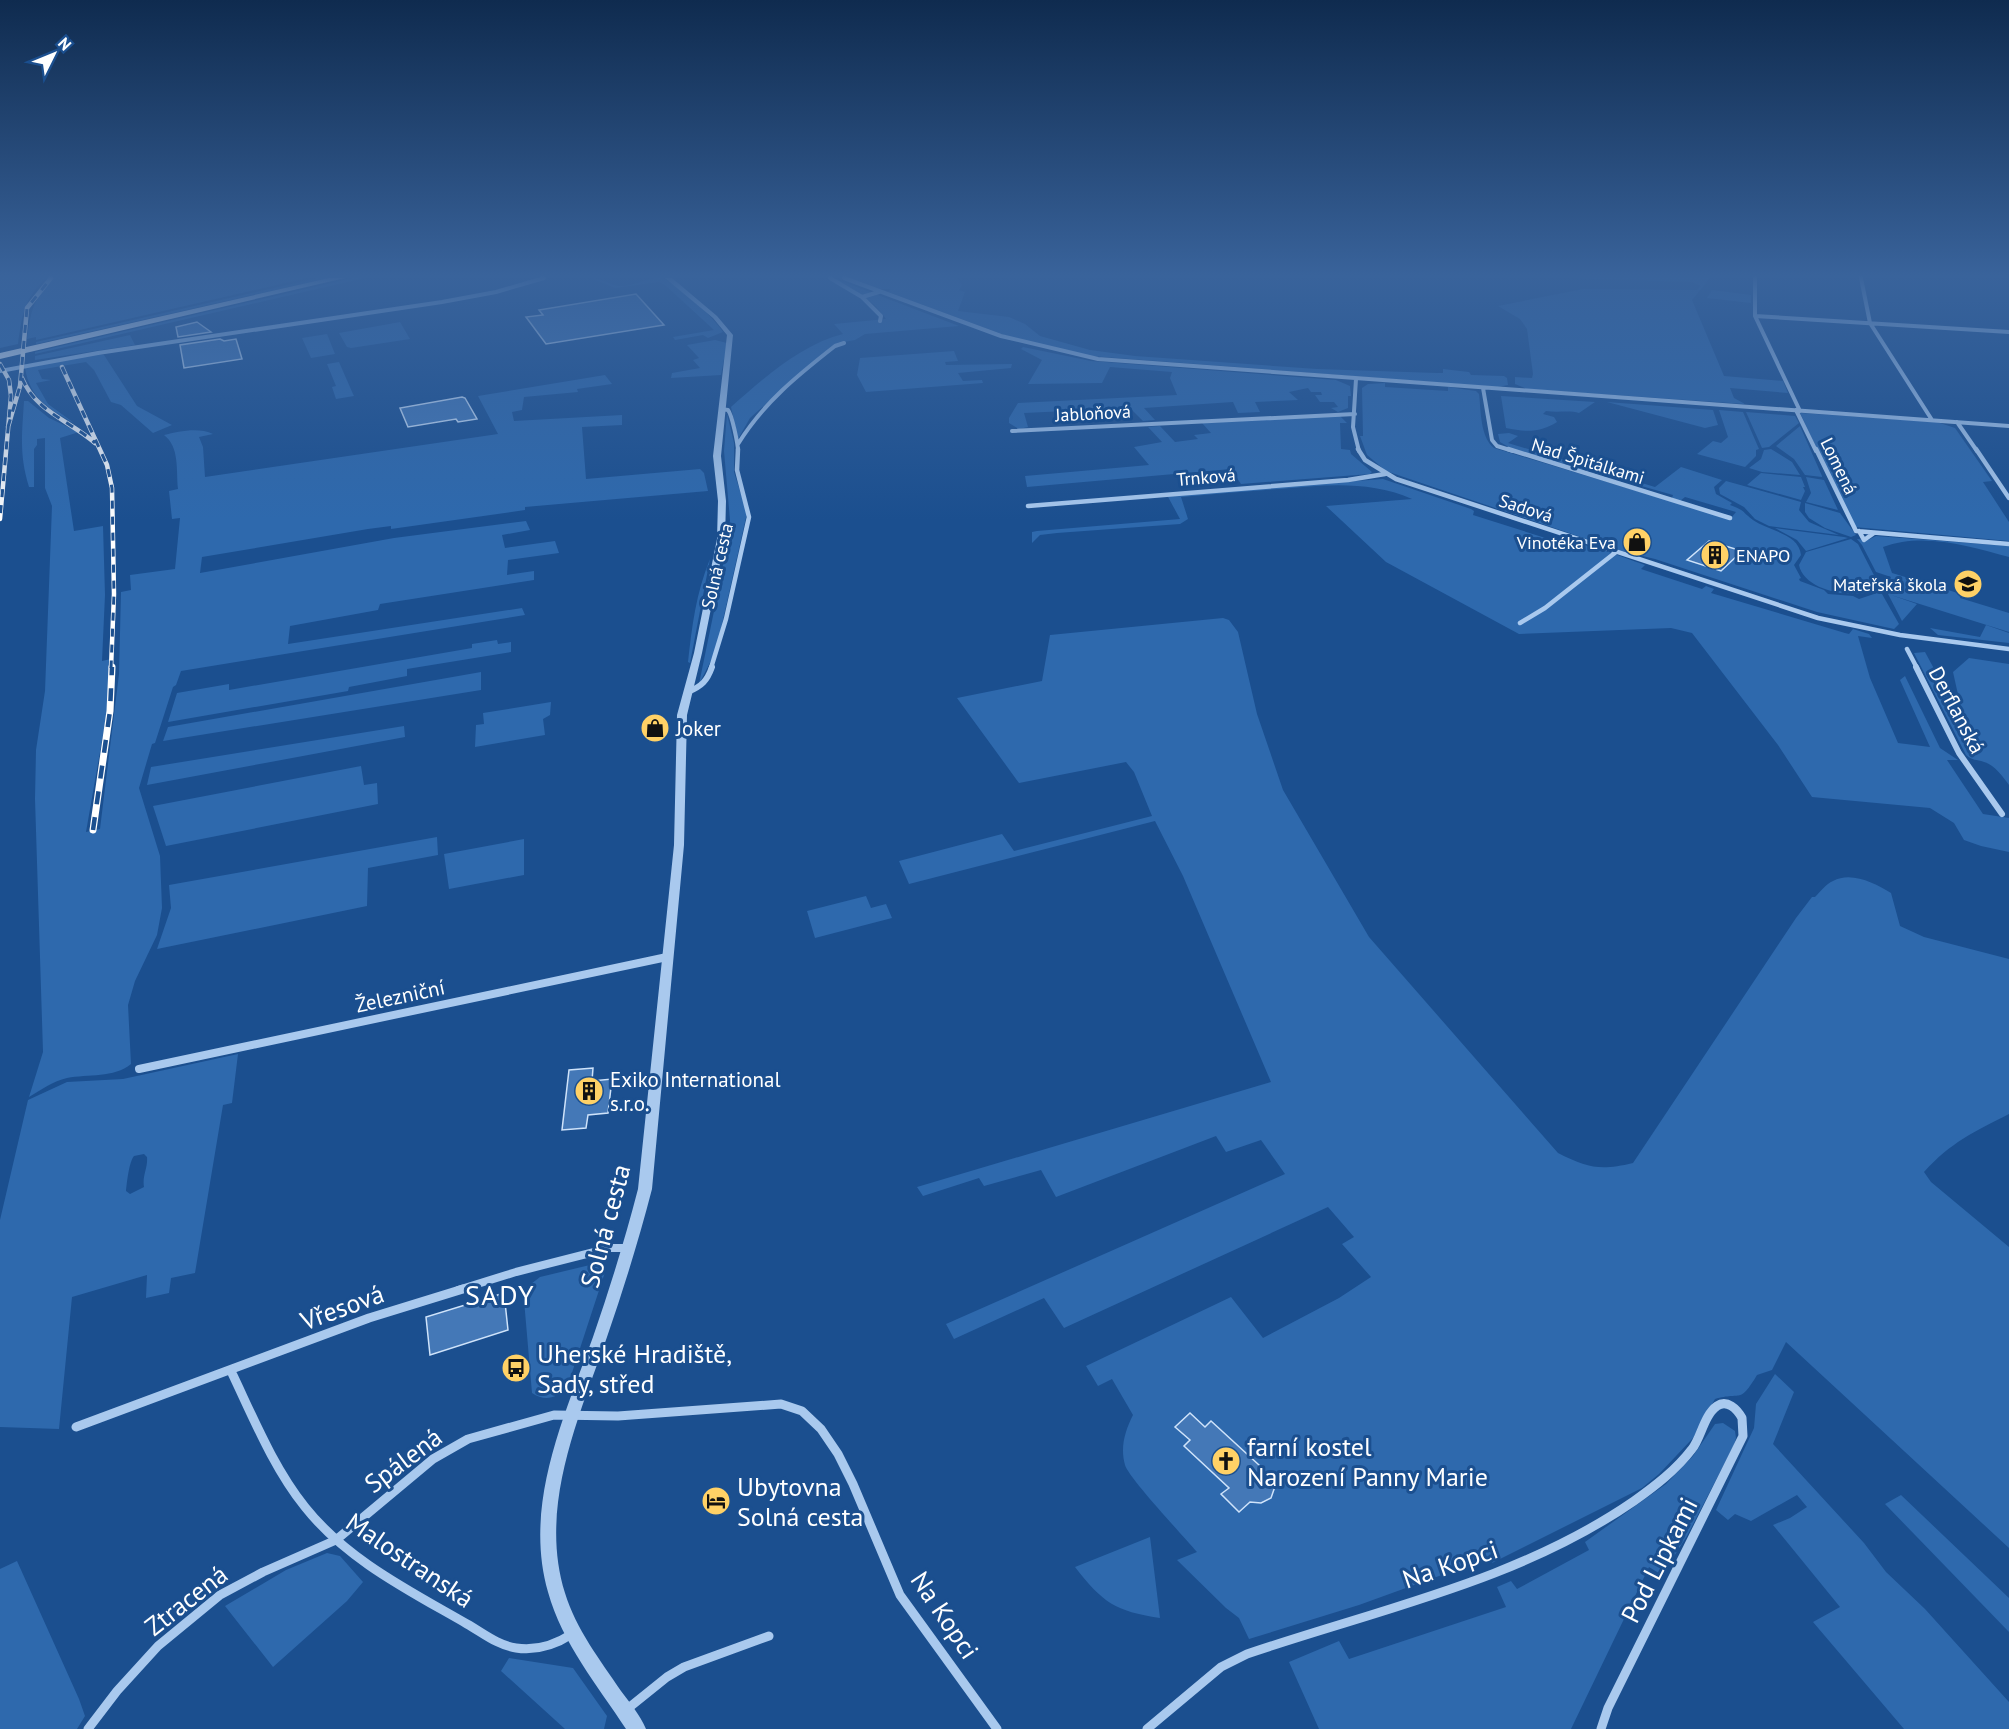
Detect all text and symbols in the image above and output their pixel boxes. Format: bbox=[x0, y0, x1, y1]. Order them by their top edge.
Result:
north arrow bbox=[24, 24, 84, 84]
text: N bbox=[54, 33, 76, 54]
street label: Jabloňová bbox=[1054, 400, 1131, 427]
street label: Nad Špitálkami bbox=[1529, 433, 1647, 489]
street label: Lomená bbox=[1815, 434, 1863, 498]
street label: Trnková bbox=[1175, 463, 1237, 491]
street label: Sadová bbox=[1496, 489, 1556, 527]
street label: Solná cesta bbox=[696, 521, 738, 611]
shop icon: Vinotéka Eva bbox=[1621, 526, 1653, 558]
place label: Vinotéka Eva bbox=[1516, 531, 1616, 554]
building icon: ENAPO bbox=[1699, 539, 1731, 571]
place label: ENAPO bbox=[1736, 544, 1790, 567]
school or university icon: Mateřská škola bbox=[1952, 568, 1984, 600]
place label: Mateřská škola bbox=[1833, 573, 1947, 596]
street label: Derflanská bbox=[1923, 662, 1991, 758]
shop icon: Joker bbox=[639, 712, 671, 744]
place label: Joker bbox=[675, 715, 721, 742]
street label: Železniční bbox=[353, 973, 448, 1019]
place label: Exiko International s.r.o. bbox=[610, 1066, 781, 1117]
building icon: Exiko International s.r.o. bbox=[573, 1075, 605, 1107]
street label: Solná cesta bbox=[573, 1161, 637, 1291]
district label: SADY bbox=[465, 1276, 535, 1313]
street label: Vřesová bbox=[295, 1277, 388, 1338]
place label: Uherské Hradiště, Sady, střed bbox=[537, 1337, 732, 1400]
bus stop icon: Uherské Hradiště, Sady, střed bbox=[500, 1352, 532, 1384]
street label: Spálená bbox=[358, 1420, 448, 1500]
place label: farní kostel Narození Panny Marie bbox=[1247, 1430, 1488, 1493]
church icon: farní kostel Narození Panny Marie bbox=[1210, 1445, 1242, 1477]
place label: Ubytovna Solná cesta bbox=[737, 1470, 863, 1533]
hotel icon: Ubytovna Solná cesta bbox=[700, 1485, 732, 1517]
street label: Pod Lipkami bbox=[1613, 1492, 1705, 1628]
street label: Malostranská bbox=[340, 1505, 480, 1615]
street label: Na Kopci bbox=[1398, 1532, 1502, 1596]
street label: Ztracená bbox=[138, 1558, 234, 1642]
street label: Na Kopci bbox=[904, 1565, 986, 1665]

